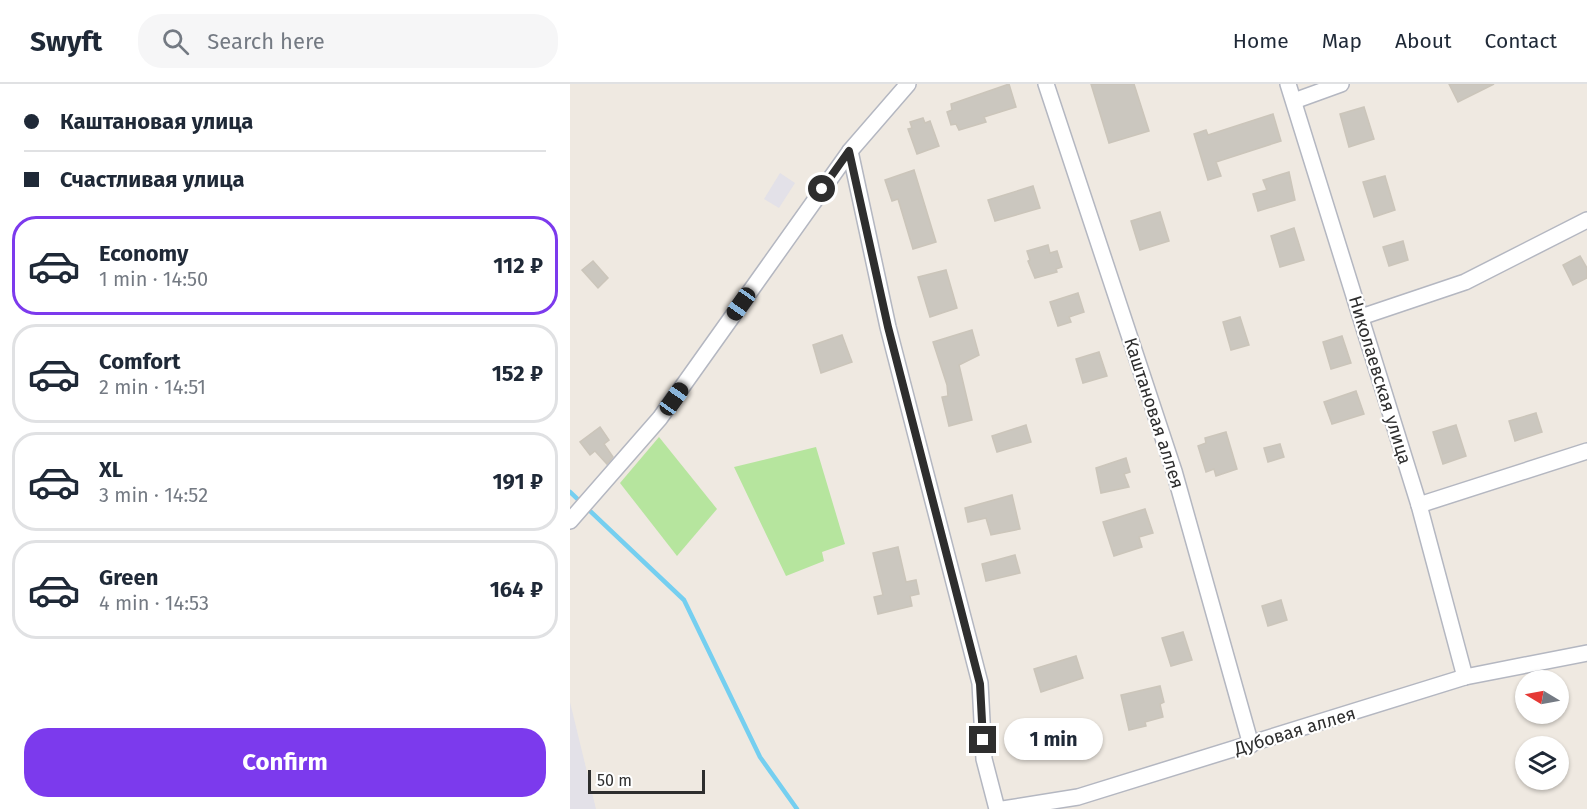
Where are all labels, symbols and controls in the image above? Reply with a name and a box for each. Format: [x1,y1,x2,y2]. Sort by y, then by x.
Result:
search box [138,14,558,68]
text: Swyft [30,25,102,58]
icon: search [159,25,192,58]
text: Search here [207,28,325,55]
text: Home [1233,28,1289,54]
text: Map [1322,28,1362,54]
text: About [1395,28,1452,54]
text: Contact [1485,28,1557,54]
text: Каштановая улица [60,108,253,135]
text: Счастливая улица [60,166,244,193]
route start [808,175,835,202]
icon: car [27,239,81,293]
text: Economy [99,240,188,267]
text: 112 ₽ [493,252,543,279]
text: 1 min · 14:50 [99,267,208,291]
car [723,284,759,324]
street label: Николаевская улица [1344,293,1416,467]
street label: Каштановая аллея [1119,335,1189,491]
icon: car [27,347,81,401]
text: Comfort [99,348,180,375]
text: 152 ₽ [492,360,543,387]
text: 2 min · 14:51 [99,375,206,399]
car [656,379,692,419]
icon: car [27,455,81,509]
text: XL [99,456,123,483]
text: 191 ₽ [492,468,543,495]
text: 3 min · 14:52 [99,483,208,507]
icon: car [27,563,81,617]
text: Green [99,564,158,591]
text: 164 ₽ [490,576,543,603]
text: 4 min · 14:53 [99,591,209,615]
north arrow [1515,670,1569,724]
map controls [1515,670,1569,790]
street label: Дубовая аллея [1231,702,1358,760]
callout: 1 min [1004,719,1103,761]
route end [969,726,996,753]
text: 1 min [1029,727,1078,751]
button: Confirm [24,728,546,797]
button: layers [1515,736,1569,790]
scale bar [588,767,705,794]
text: 50 m [597,771,632,790]

